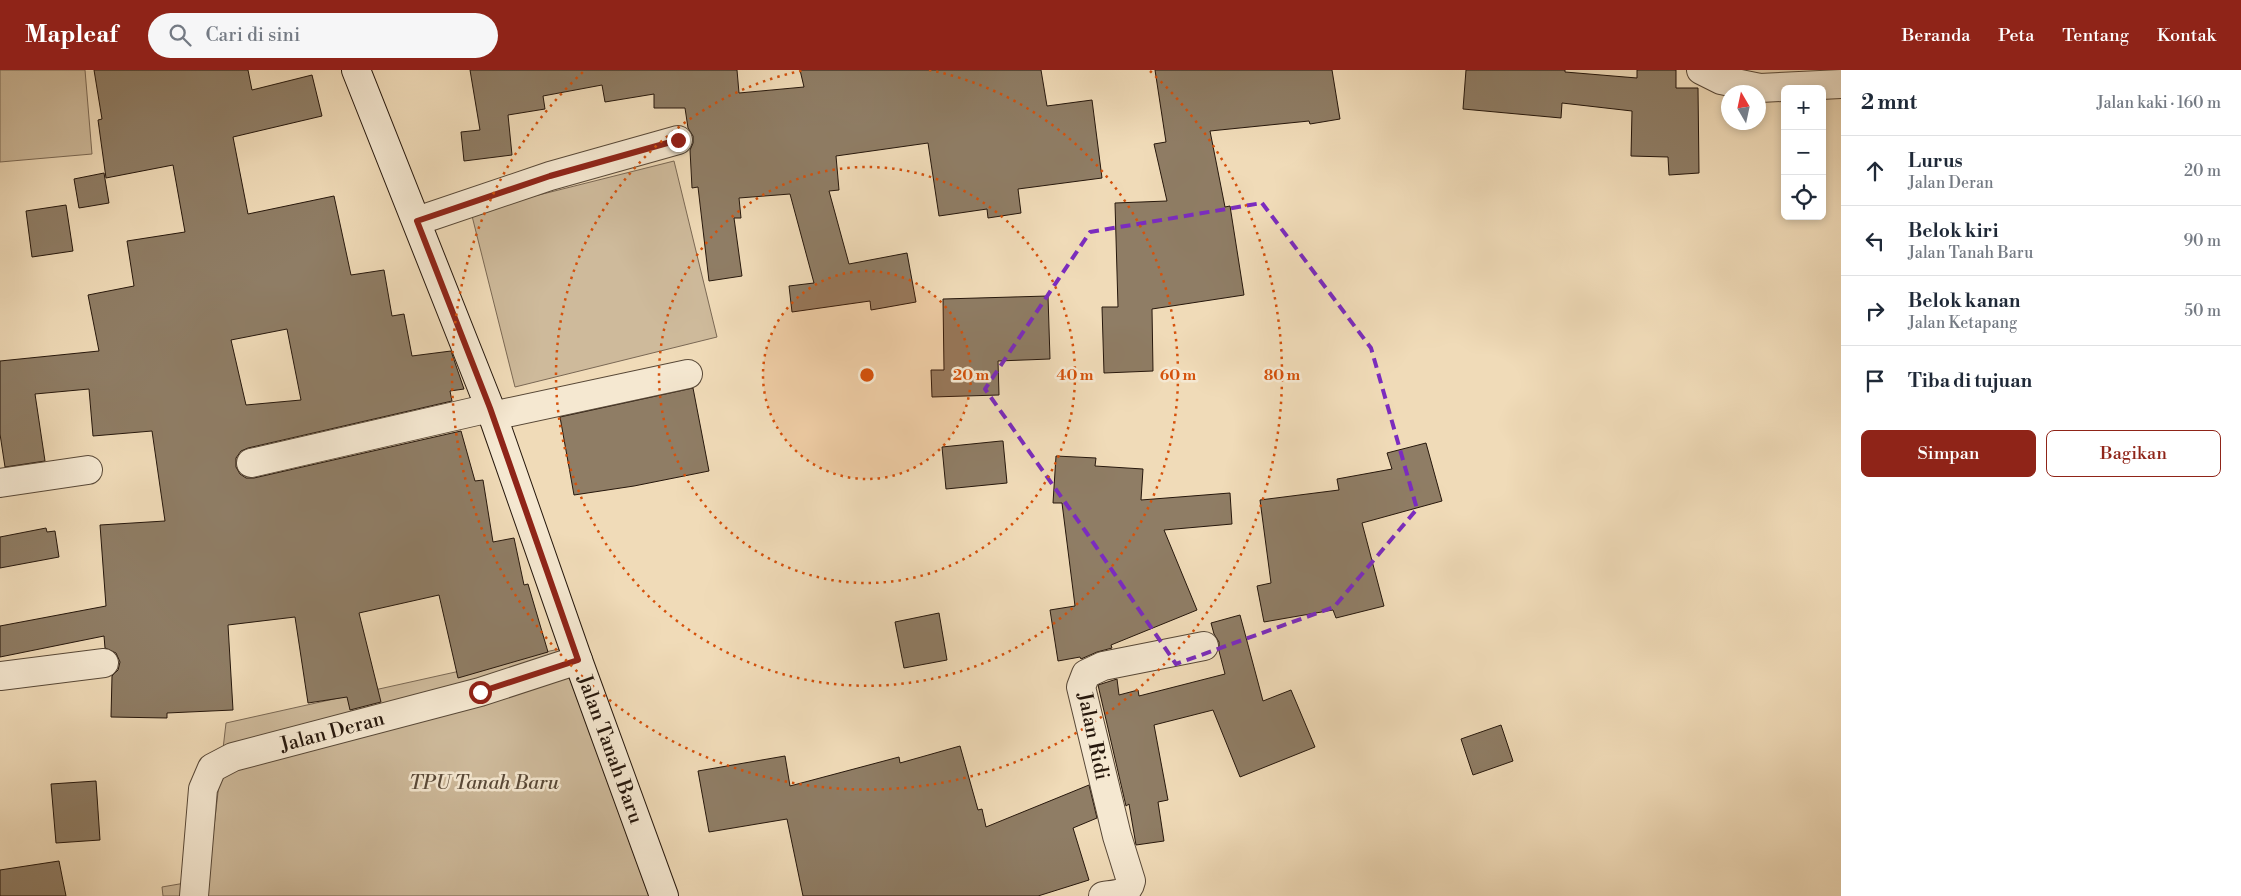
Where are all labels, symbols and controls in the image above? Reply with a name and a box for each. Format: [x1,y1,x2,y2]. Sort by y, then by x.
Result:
search box [148,13,498,58]
text: Mapleaf [25,20,118,50]
icon: search [166,21,194,49]
text: Cari di sini [206,23,300,47]
text: Beranda [1902,24,1970,47]
text: Peta [1998,24,2034,47]
text: Tentang [2062,24,2129,47]
text: Kontak [2157,24,2216,47]
north arrow [1721,85,1766,130]
map controls [1781,85,1826,220]
button: + [1781,85,1826,130]
text: 2 mnt [1861,90,1917,116]
text: Jalan kaki · 160 m [2097,93,2221,113]
route end [667,129,690,152]
button: − [1781,130,1826,175]
text: Lurus [1908,149,1963,173]
icon: ahead [1861,157,1889,185]
text: 20 m [2184,161,2221,181]
text: Jalan Deran [1908,173,1994,193]
button: locate [1781,175,1826,220]
text: Belok kiri [1908,219,1998,243]
icon: left [1861,227,1889,255]
text: 90 m [2183,231,2221,251]
text: Jalan Tanah Baru [1908,243,2033,263]
text: Belok kanan [1908,289,2021,313]
icon: right [1861,297,1889,325]
text: 50 m [2184,301,2221,321]
text: Jalan Ketapang [1908,313,2017,333]
centre of rings [858,366,876,384]
text: 20 m [953,366,990,385]
text: 40 m [1056,366,1094,385]
text: 60 m [1160,366,1197,385]
text: 80 m [1264,366,1301,385]
icon: arrive [1861,367,1889,395]
text: Tiba di tujuan [1908,369,2032,393]
button: Simpan [1861,430,2036,477]
button: Bagikan [2046,430,2221,477]
street label: Jalan Tanah Baru [571,671,648,828]
route start [469,681,492,704]
street label: Jalan Ridi [1071,689,1114,783]
street label: Jalan Deran [277,707,387,759]
park label: TPU Tanah Baru [409,771,560,796]

